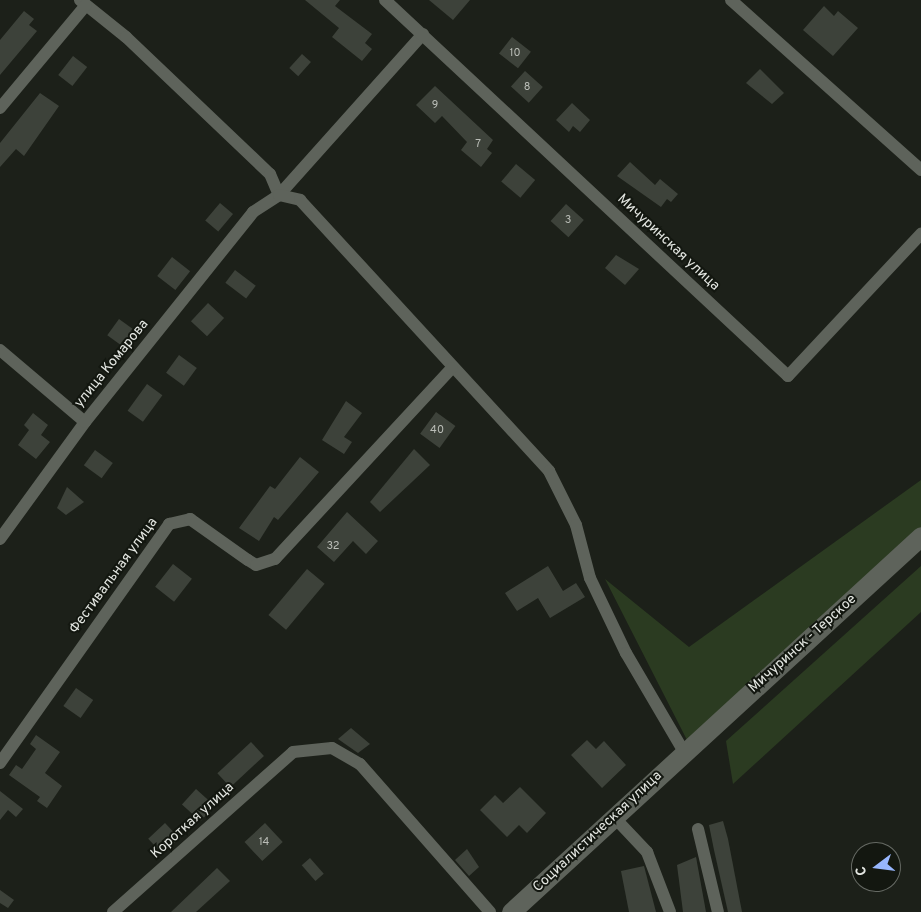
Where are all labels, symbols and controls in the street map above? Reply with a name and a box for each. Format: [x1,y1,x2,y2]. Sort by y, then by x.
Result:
house number: 10 [509,46,521,60]
house number: 8 [524,80,530,94]
house number: 9 [432,98,438,112]
house number: 7 [475,137,481,151]
street label: Мичуринская улица [613,191,723,295]
house number: 3 [565,213,571,227]
street label: улица Комарова [71,317,153,411]
house number: 40 [430,423,444,437]
street label: Фестивальная улица [66,515,162,637]
house number: 32 [326,539,340,553]
street label: Мичуринск - Терское [745,591,861,697]
street label: Социалистическая улица [530,768,666,896]
street label: Короткая улица [148,779,238,863]
house number: 14 [259,835,269,849]
north arrow [851,842,901,892]
text: С [853,864,871,877]

